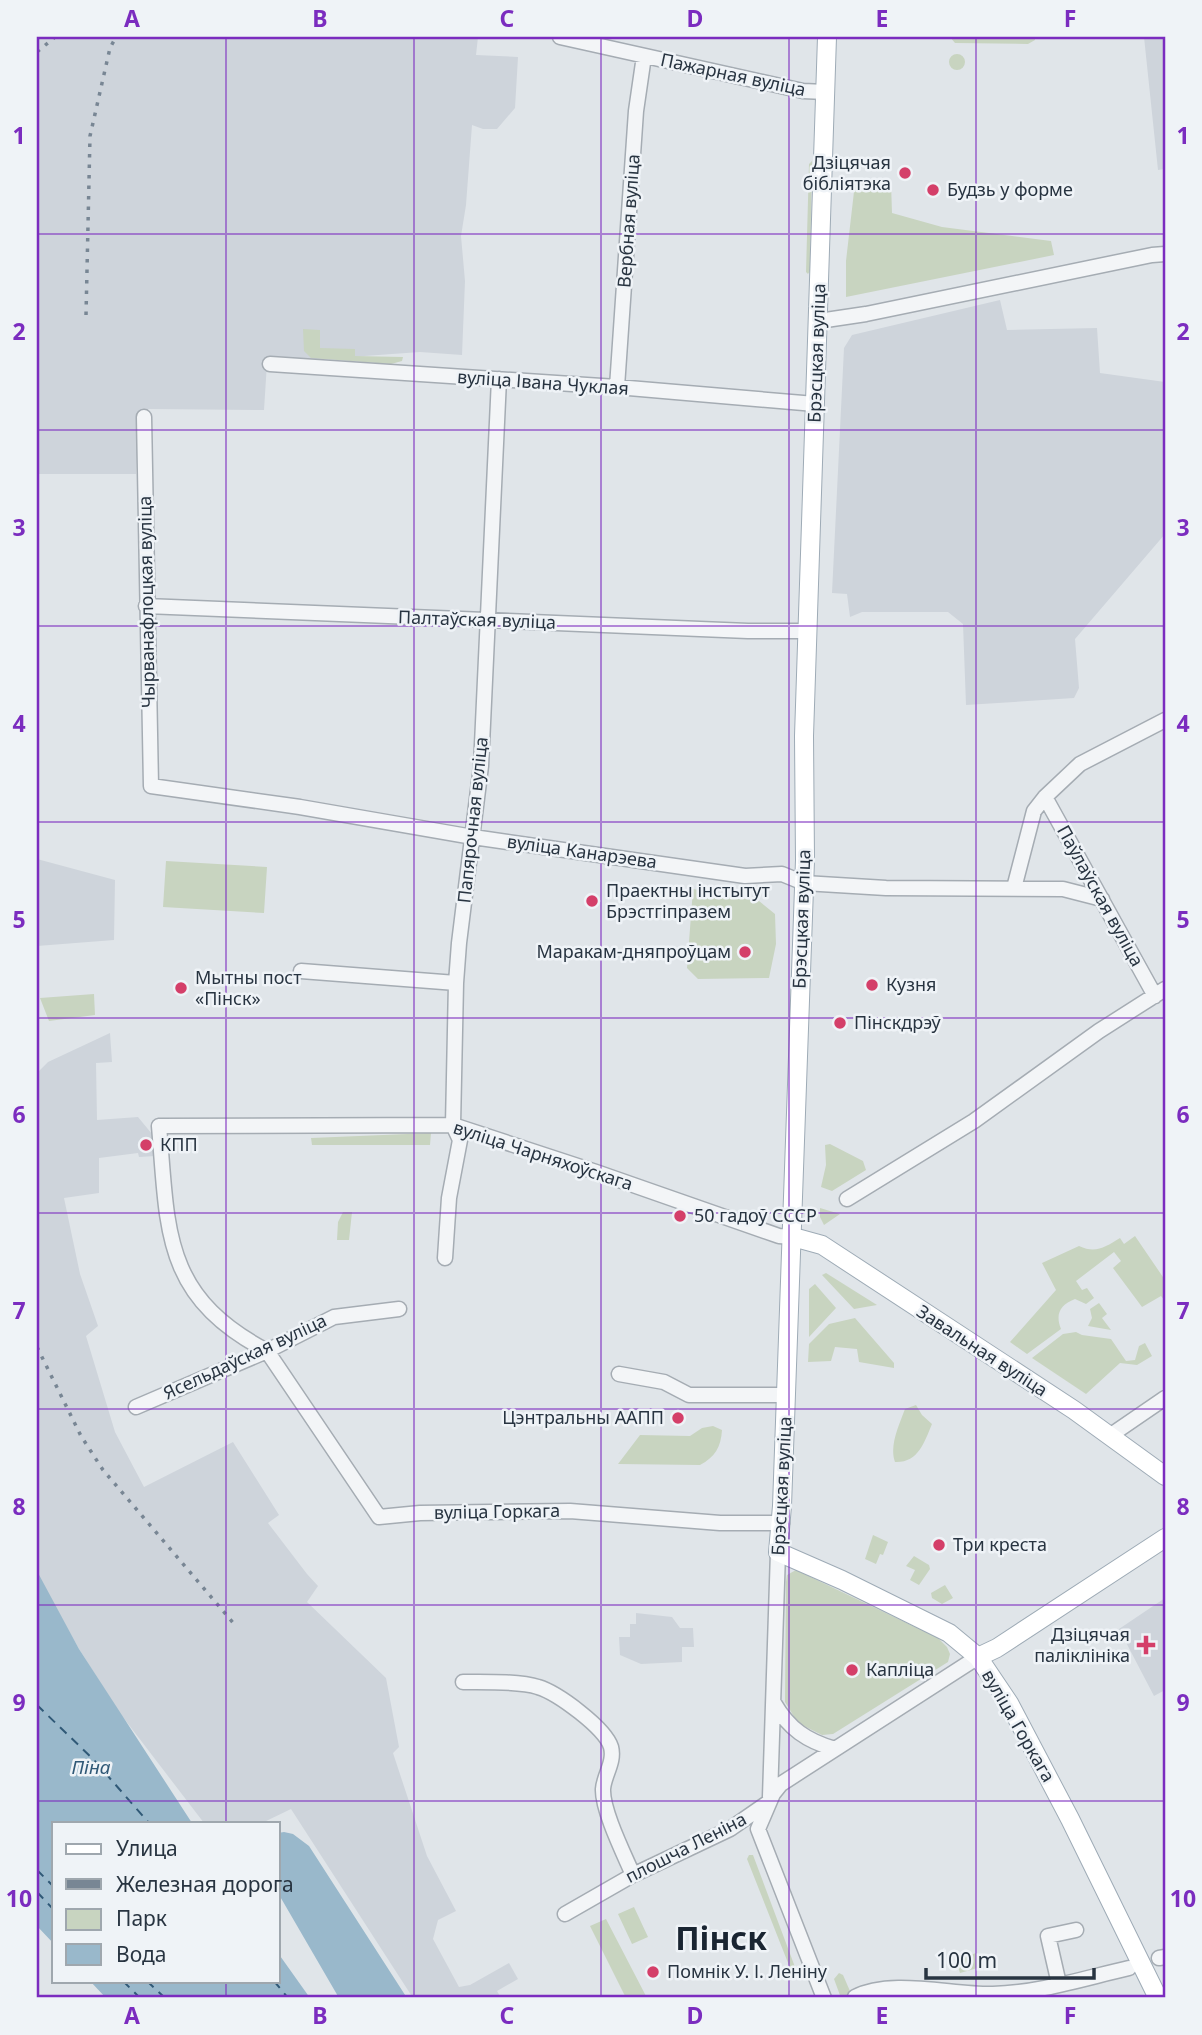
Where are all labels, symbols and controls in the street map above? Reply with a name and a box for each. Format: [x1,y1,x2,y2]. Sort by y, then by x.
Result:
text: A [124,2,140,34]
text: B [312,2,328,34]
text: C [500,2,515,34]
text: D [687,2,703,34]
text: E [876,2,888,34]
text: F [1064,2,1076,34]
street label: Пажарная вуліца [658,47,808,101]
text: 1 [12,119,26,151]
text: 1 [1176,119,1190,151]
place label: Дзіцячая бібліятэка [803,150,891,195]
street label: Вербная вуліца [611,153,645,289]
marker: Дзіцячая бібліятэка [897,165,913,181]
place label: Будзь у форме [947,177,1073,201]
marker: Будзь у форме [925,182,941,198]
street label: Брэсцкая вуліца [802,283,830,423]
text: 2 [12,315,26,347]
text: 2 [1176,315,1190,347]
street label: вуліца Івана Чуклая [456,364,630,400]
street label: Чырванафлоцкая вуліца [132,496,160,708]
text: 3 [12,511,26,543]
text: 3 [1176,511,1190,543]
street label: Палтаўская вуліца [398,604,557,634]
text: 4 [12,707,26,739]
text: 4 [1176,707,1190,739]
street label: Папярочная вуліца [451,736,493,904]
street label: Паўлаўская вуліца [1052,821,1150,970]
street label: вуліца Канарэева [506,829,659,873]
street label: Брэсцкая вуліца [787,849,815,989]
place label: Праектны інстытут Брэстгіпразем [606,878,771,923]
marker: Праектны інстытут Брэстгіпразем [584,893,600,909]
text: 5 [12,903,26,935]
text: 5 [1176,903,1190,935]
place label: Маракам-дняпроўцам [537,939,731,963]
marker: Маракам-дняпроўцам [737,944,753,960]
place label: Мытны пост «Пінск» [195,965,302,1010]
place label: Кузня [886,972,936,996]
marker: Кузня [864,977,880,993]
marker: Мытны пост «Пінск» [173,980,189,996]
place label: Пінскдрэў [854,1010,942,1034]
marker: Пінскдрэў [832,1015,848,1031]
text: 6 [12,1098,26,1130]
text: 6 [1176,1098,1190,1130]
street label: вуліца Чарняхоўскага [451,1115,636,1195]
place label: КПП [160,1132,198,1156]
marker: КПП [138,1137,154,1153]
place label: 50 гадоў СССР [694,1203,817,1227]
marker: 50 гадоў СССР [672,1208,688,1224]
text: 7 [12,1294,26,1326]
text: 7 [1176,1294,1190,1326]
street label: Завальная вуліца [912,1299,1053,1401]
street label: Ясельдаўская вуліца [159,1308,330,1404]
place label: Цэнтральны ААПП [502,1405,664,1429]
marker: Цэнтральны ААПП [670,1410,686,1426]
street label: Брэсцкая вуліца [765,1416,797,1556]
text: 8 [12,1490,26,1522]
text: 8 [1176,1490,1190,1522]
street label: вуліца Горкага [434,1498,560,1524]
place label: Три креста [953,1532,1047,1556]
marker: Три креста [931,1537,947,1553]
place label: Дзіцячая паліклініка [1034,1622,1130,1667]
marker: Дзіцячая паліклініка [1136,1635,1156,1655]
place label: Капліца [866,1657,934,1681]
marker: Капліца [844,1662,860,1678]
street label: вуліца Горкага [977,1665,1061,1786]
text: 9 [12,1686,26,1718]
text: 9 [1176,1686,1190,1718]
water label: Піна [71,1754,111,1780]
street label: плошча Леніна [621,1806,750,1888]
legend [52,1822,280,1982]
text: Улица [116,1834,178,1862]
text: Железная дорога [116,1870,294,1898]
text: 10 [6,1882,32,1914]
text: 10 [1170,1882,1196,1914]
text: Парк [116,1904,167,1932]
district label: Пінск [675,1916,767,1959]
scale bar [926,1937,1094,1981]
text: Вода [116,1940,166,1968]
text: 100 m [936,1946,997,1974]
place label: Помнік У. І. Леніну [667,1959,828,1983]
marker: Помнік У. І. Леніну [645,1964,661,1980]
text: A [124,1999,140,2031]
text: B [312,1999,328,2031]
text: C [500,1999,515,2031]
text: D [687,1999,703,2031]
text: E [876,1999,888,2031]
text: F [1064,1999,1076,2031]

